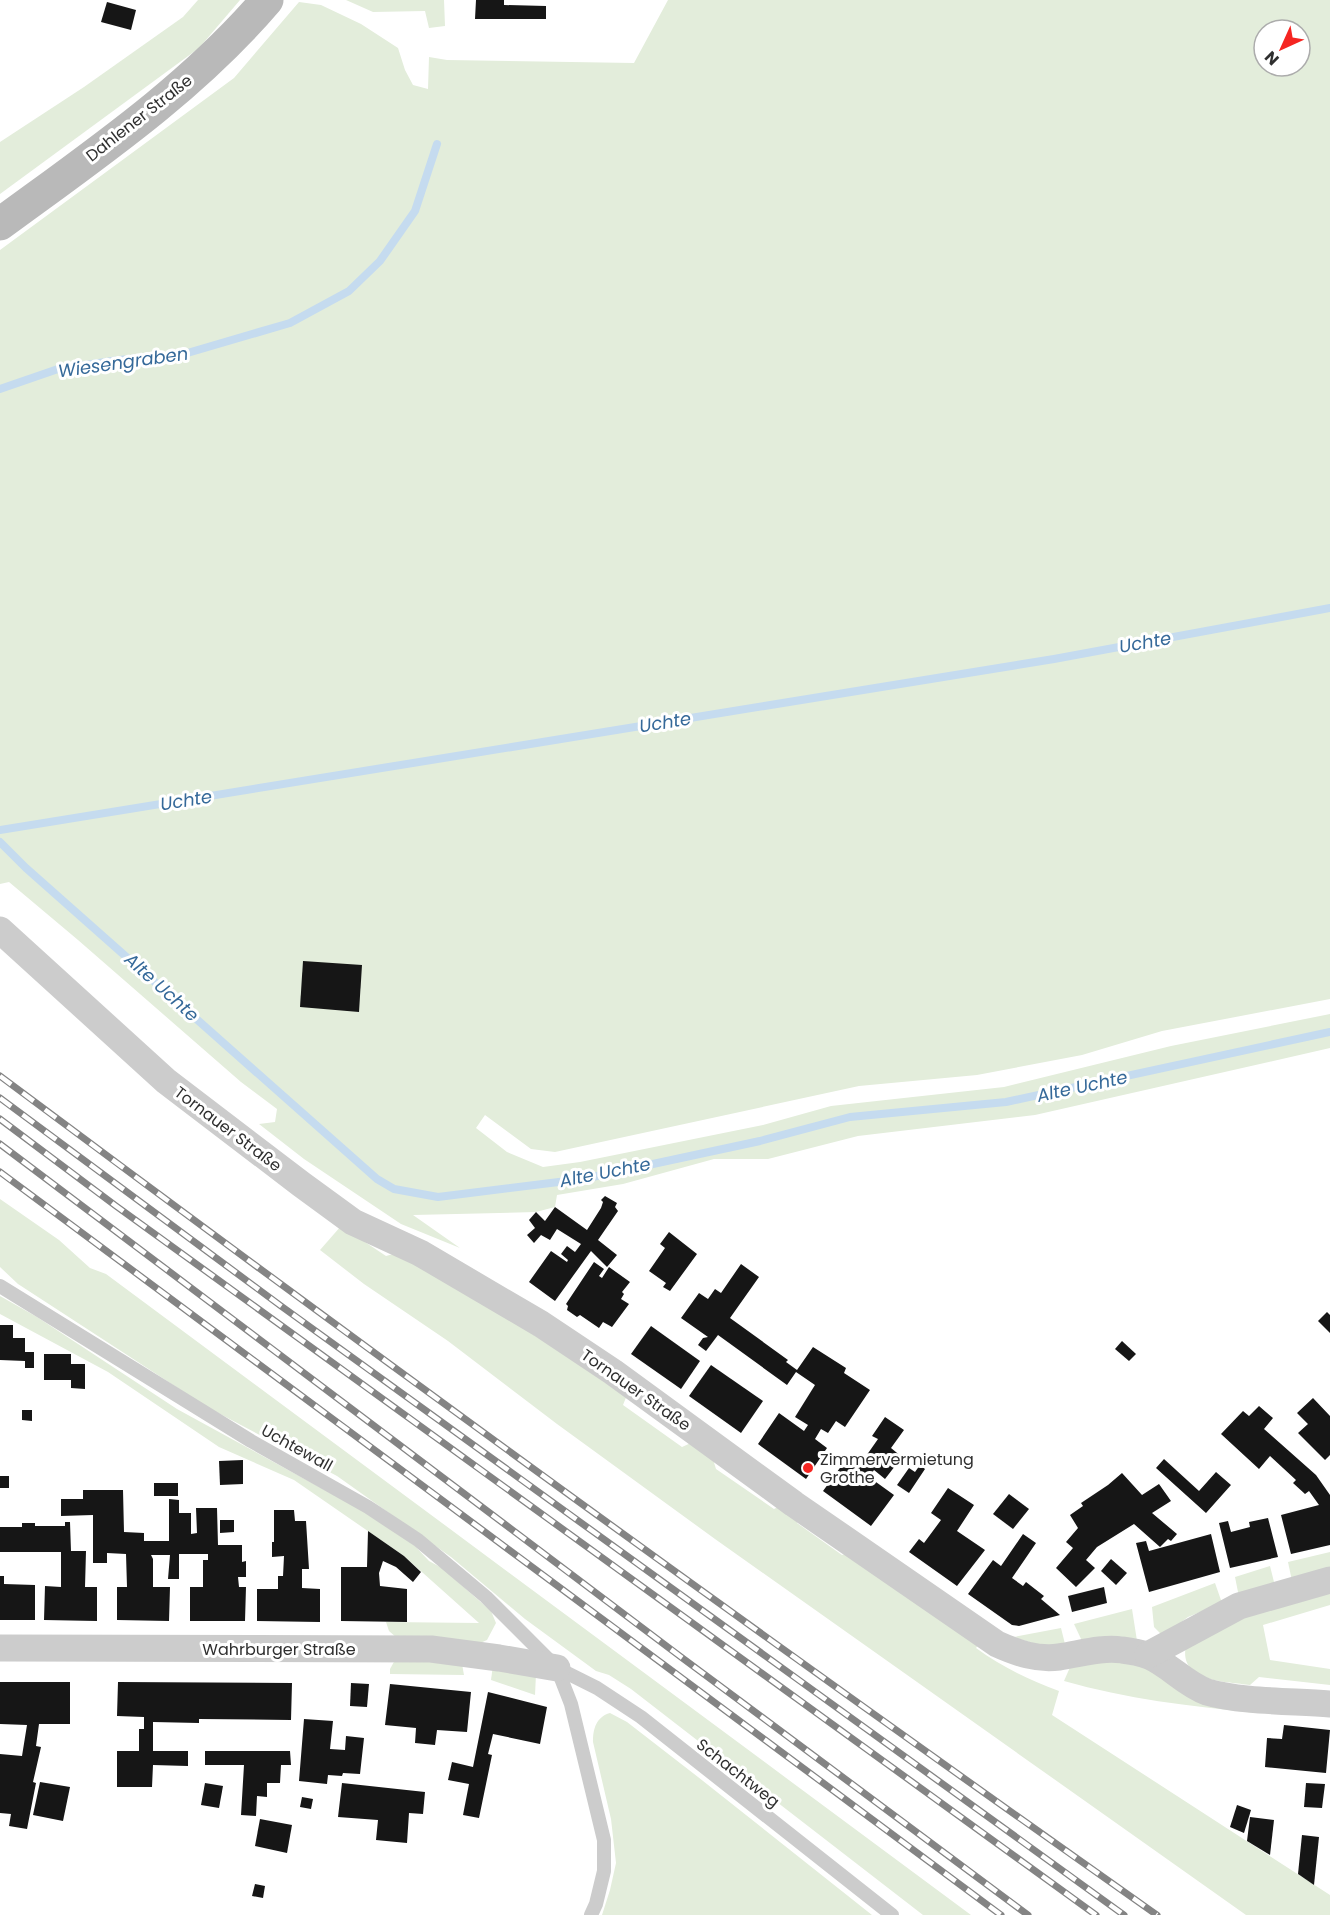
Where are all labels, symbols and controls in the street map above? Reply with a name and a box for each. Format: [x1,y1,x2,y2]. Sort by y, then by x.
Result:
north arrow [1252,18,1312,78]
text: N [1259,46,1284,71]
street label: Dahlener Straße [81,69,197,167]
water label: Wiesengraben [56,340,190,384]
water label: Uchte [1117,625,1173,659]
water label: Uchte [637,706,693,738]
water label: Uchte [158,784,214,816]
water label: Alte Uchte [119,946,205,1027]
water label: Alte Uchte [1033,1064,1130,1108]
street label: Tornauer Straße [170,1081,287,1177]
water label: Alte Uchte [557,1151,653,1193]
street label: Tornauer Straße [577,1344,696,1436]
street label: Uchtewall [257,1419,337,1477]
place label: Zimmervermietung Grothe [820,1448,974,1489]
marker: Zimmervermietung Grothe [801,1461,815,1475]
street label: Wahrburger Straße [202,1638,356,1661]
street label: Schachtweg [692,1733,784,1813]

